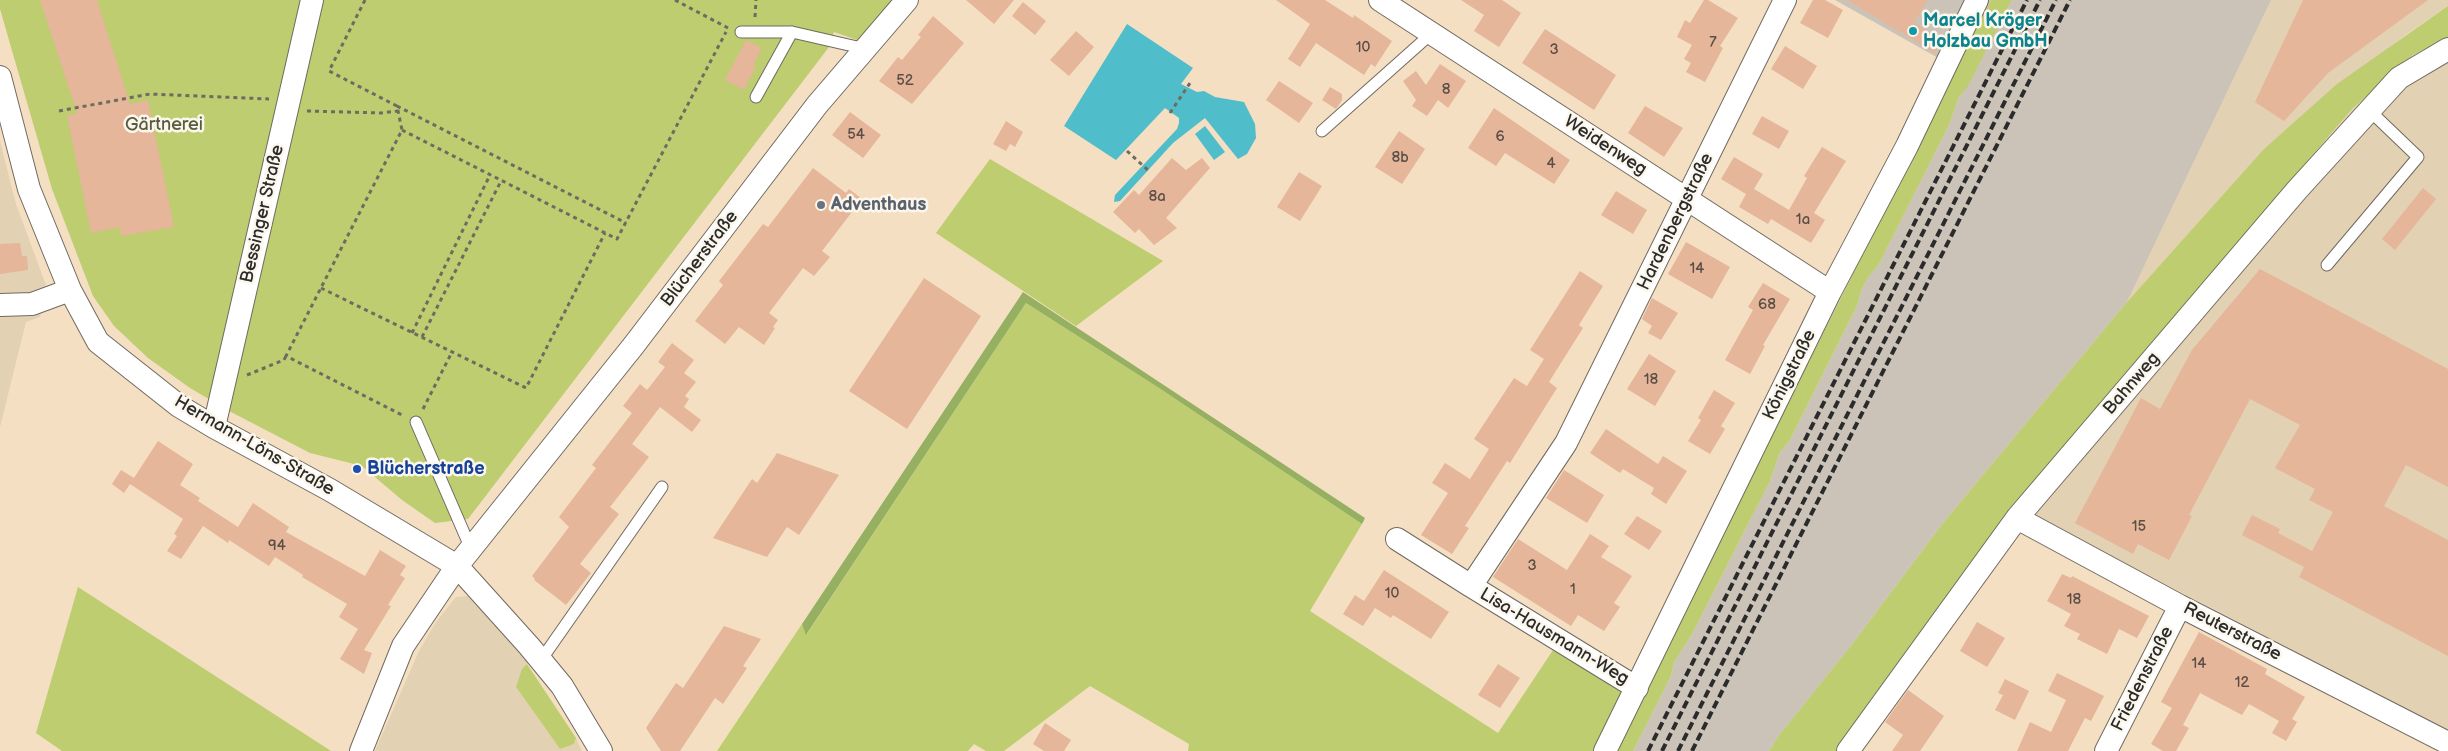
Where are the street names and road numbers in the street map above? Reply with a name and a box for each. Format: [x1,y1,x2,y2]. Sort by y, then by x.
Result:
street label: Weidenweg [1560,111,1650,181]
street label: Bessinger Straße [237,143,289,285]
street label: Hardenbergstraße [1634,150,1718,294]
street label: Blücherstraße [657,207,743,311]
street label: Königstraße [1759,326,1821,424]
street label: Bahnweg [2099,348,2165,420]
street label: Hermann-Löns-Straße [170,391,338,501]
street label: Lisa-Hausmann-Weg [1475,584,1633,690]
street label: Reuterstraße [2179,598,2285,666]
street label: Friedenstraße [2107,623,2179,735]

